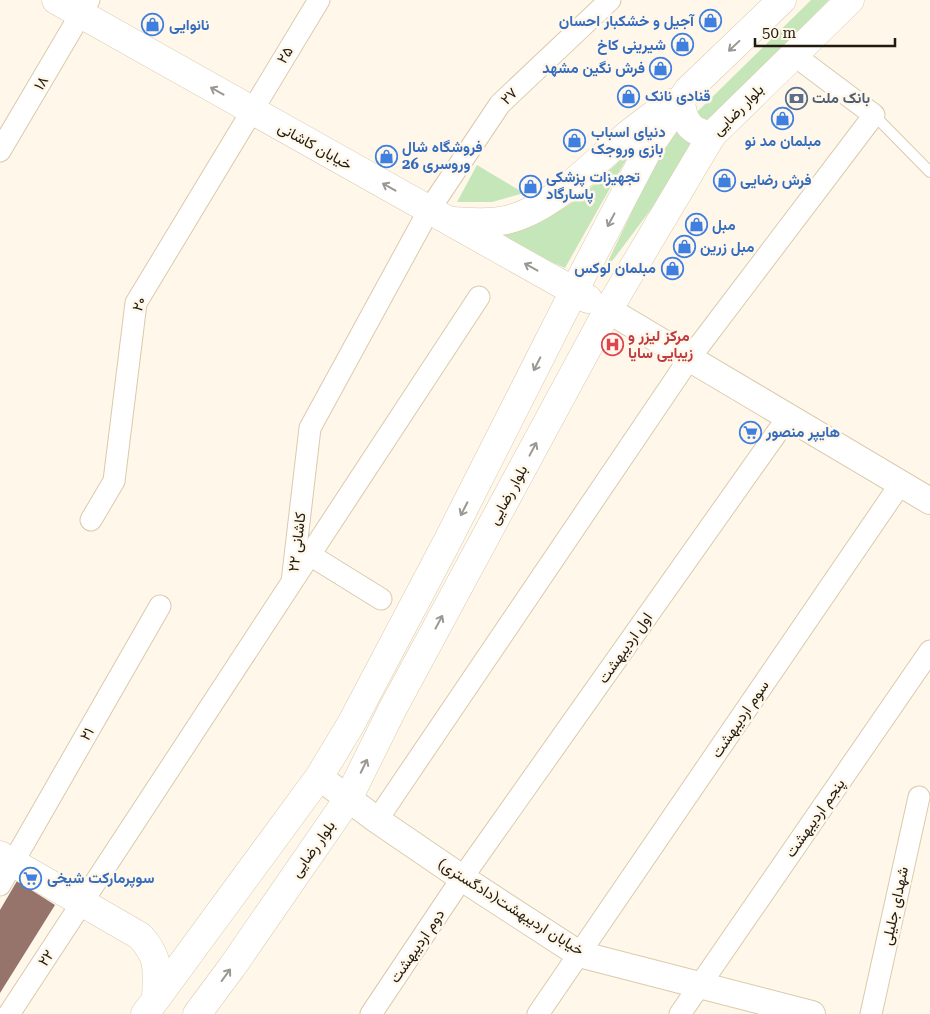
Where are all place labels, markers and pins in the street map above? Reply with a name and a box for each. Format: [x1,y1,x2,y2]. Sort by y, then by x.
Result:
shop icon: آجیل و خشکبار احسان [698,9,722,33]
place label: آجیل و خشکبار احسان [559,12,695,30]
shop icon: نانوایی [141,13,165,37]
place label: نانوایی [169,16,209,34]
shop icon: شیرینی کاخ [670,33,694,57]
place label: شیرینی کاخ [597,36,666,55]
shop icon: فرش نگین مشهد [649,56,673,80]
place label: فرش نگین مشهد [542,59,645,77]
shop icon: قنادی نانک [617,84,641,108]
bank icon: بانک ملت [784,86,808,110]
place label: قنادی نانک [645,87,711,105]
place label: بانک ملت [812,89,870,107]
shop icon: مبلمان مد نو [771,106,795,130]
place label: دنیای اسباب بازی وروجک [591,123,666,158]
shop icon: دنیای اسباب بازی وروجک [563,129,587,153]
place label: مبلمان مد نو [745,132,821,150]
place label: فروشگاه شال وروسری 26 [402,138,483,173]
shop icon: فروشگاه شال وروسری 26 [374,144,398,168]
place label: تجهیزات پزشکی پاسارگاد [546,168,640,204]
shop icon: فرش رضایی [712,168,736,192]
place label: فرش رضایی [740,171,811,189]
shop icon: تجهیزات پزشکی پاسارگاد [518,174,542,198]
shop icon: مبل [684,213,708,237]
place label: مبل [712,216,736,234]
shop icon: مبل زرین [672,235,696,259]
place label: مبل زرین [700,238,754,256]
shop icon: مبلمان لوکس [660,256,684,280]
place label: مبلمان لوکس [574,259,656,277]
place label: مرکز لیزر و زیبایی سایا [628,327,693,362]
hospital icon: مرکز لیزر و زیبایی سایا [600,333,624,357]
supermarket icon: هایپر منصور [738,420,762,444]
place label: هایپر منصور [765,423,840,442]
supermarket icon: سوپرمارکت شیخی [19,866,43,890]
place label: سوپرمارکت شیخی [47,869,154,888]

